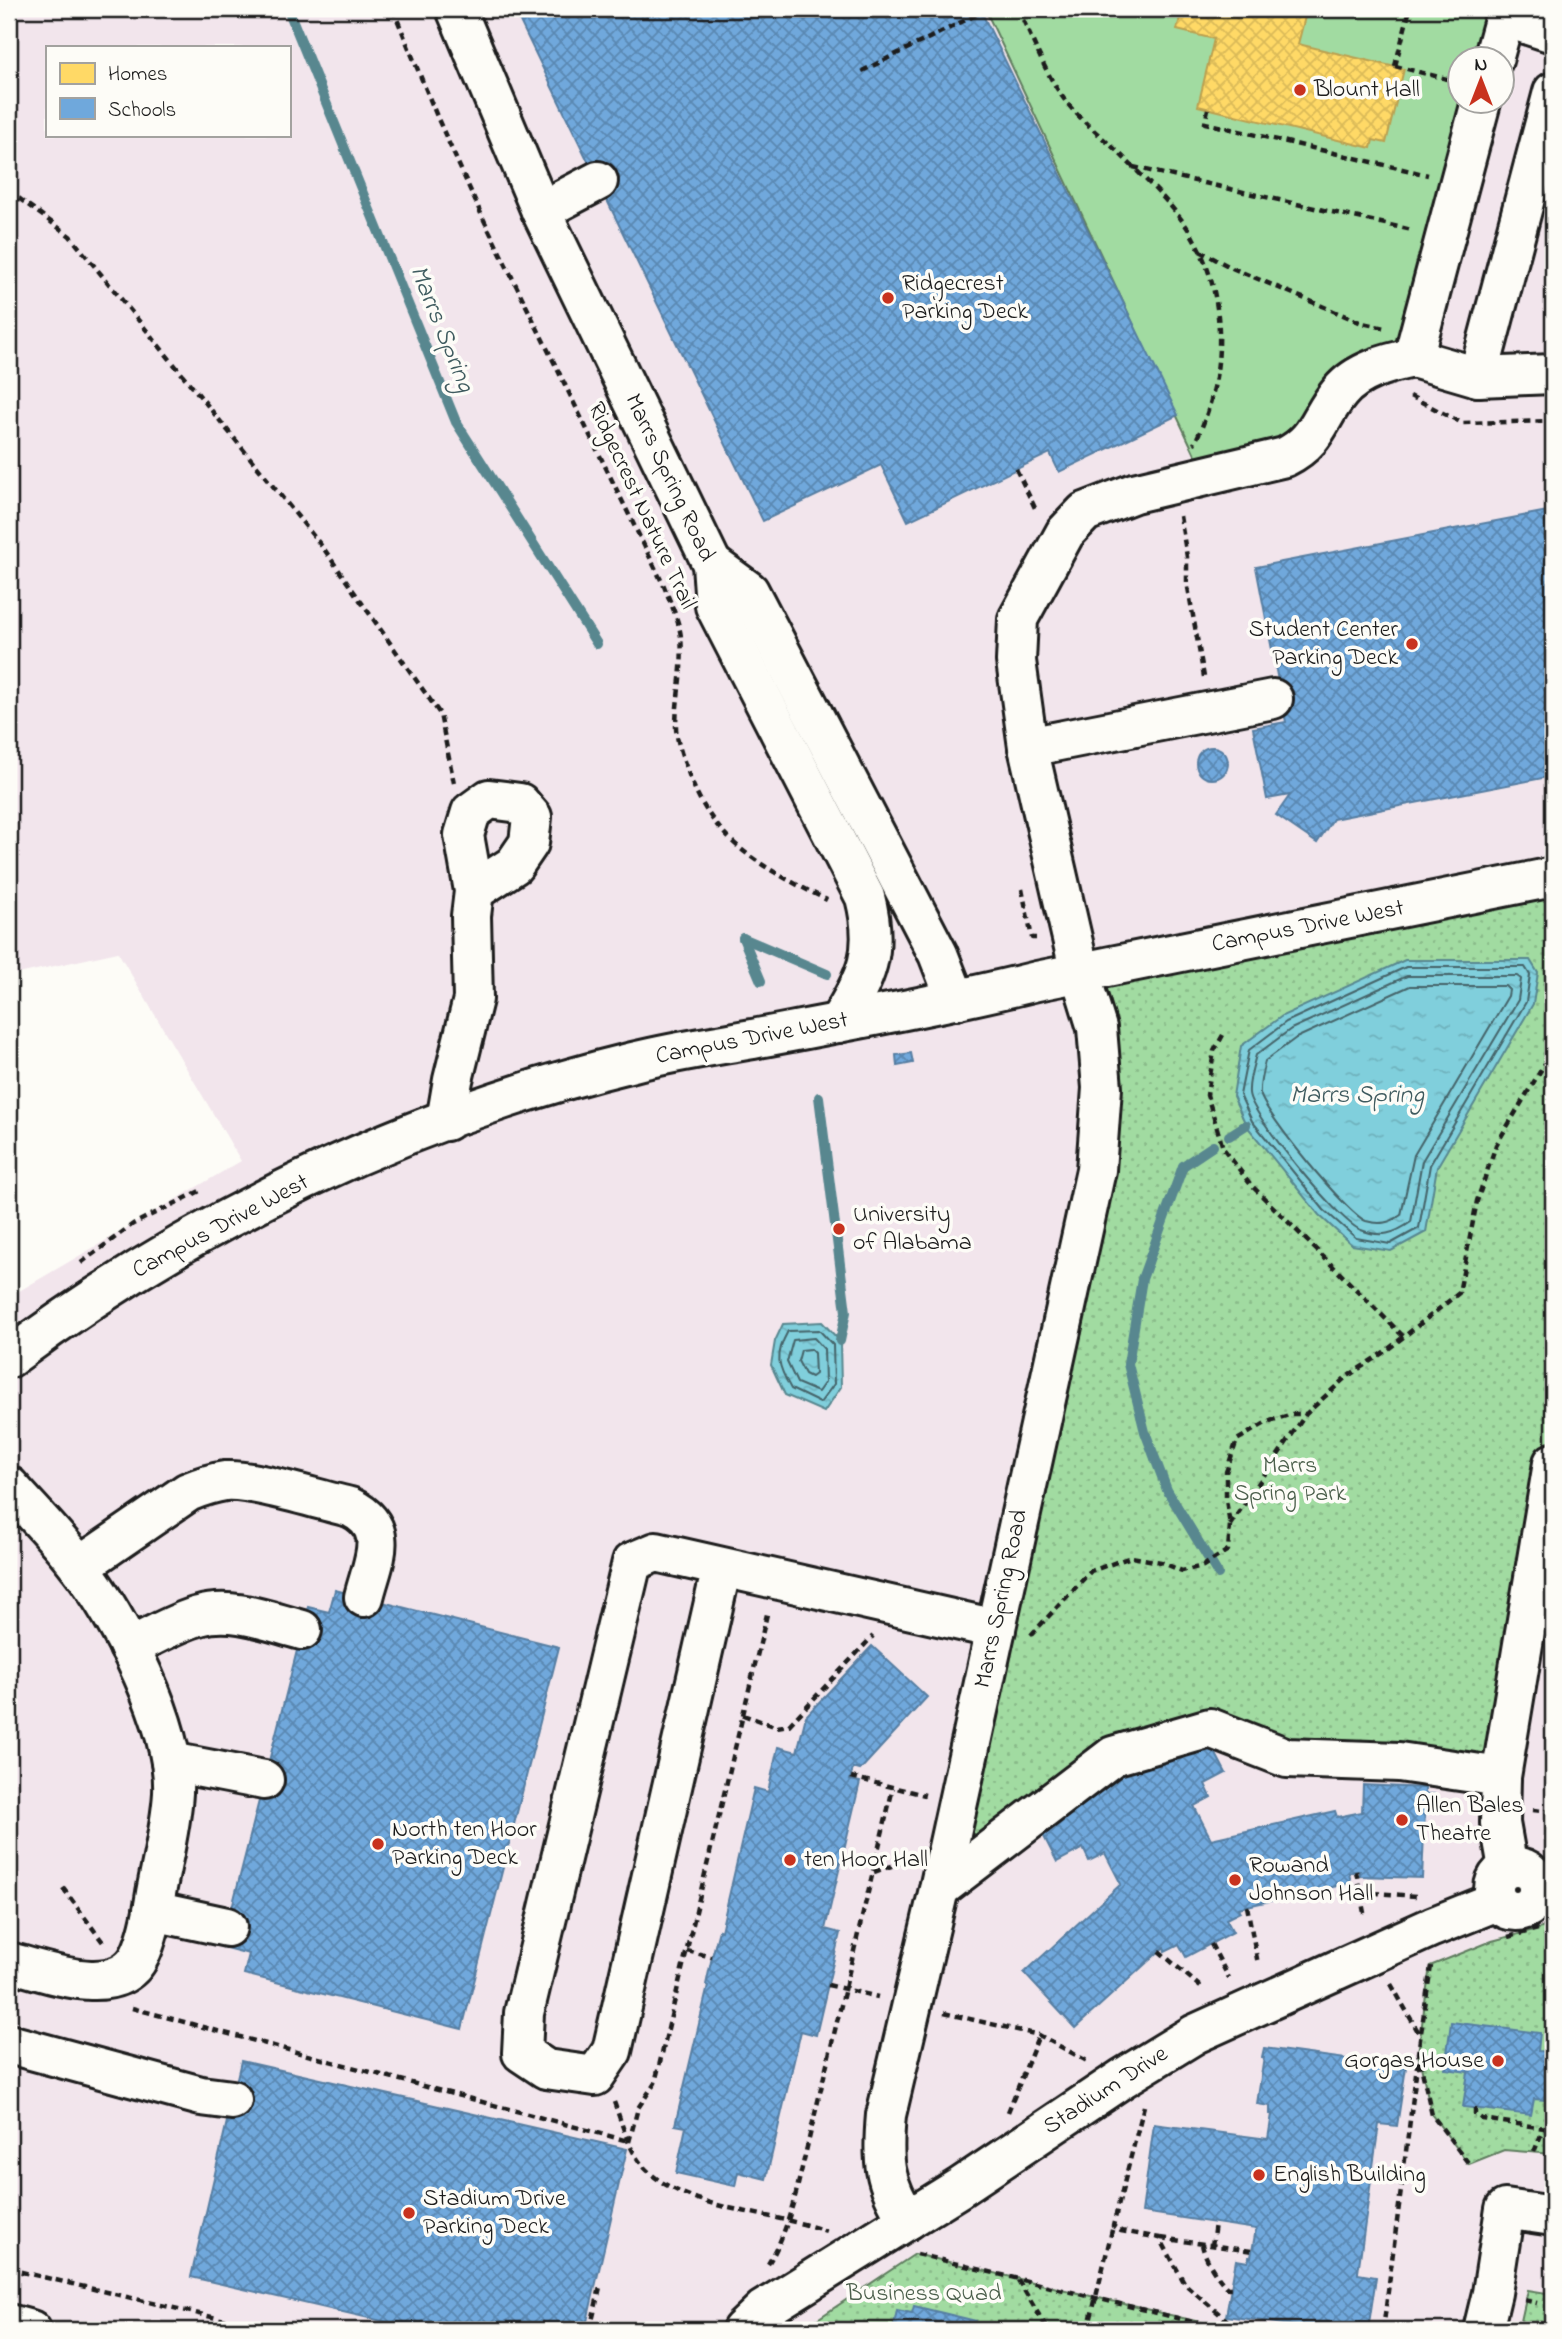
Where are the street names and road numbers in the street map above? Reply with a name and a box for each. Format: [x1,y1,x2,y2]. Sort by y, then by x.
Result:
street label: Marrs Spring Road [615,388,723,568]
street label: Ridgecrest Nature Trail [578,396,704,616]
street label: Campus Drive West [1209,891,1407,963]
street label: Campus Drive West [653,1003,851,1075]
street label: Campus Drive West [127,1166,315,1288]
street label: Marrs Spring Road [966,1506,1038,1691]
street label: Stadium Drive [1037,2037,1176,2145]

